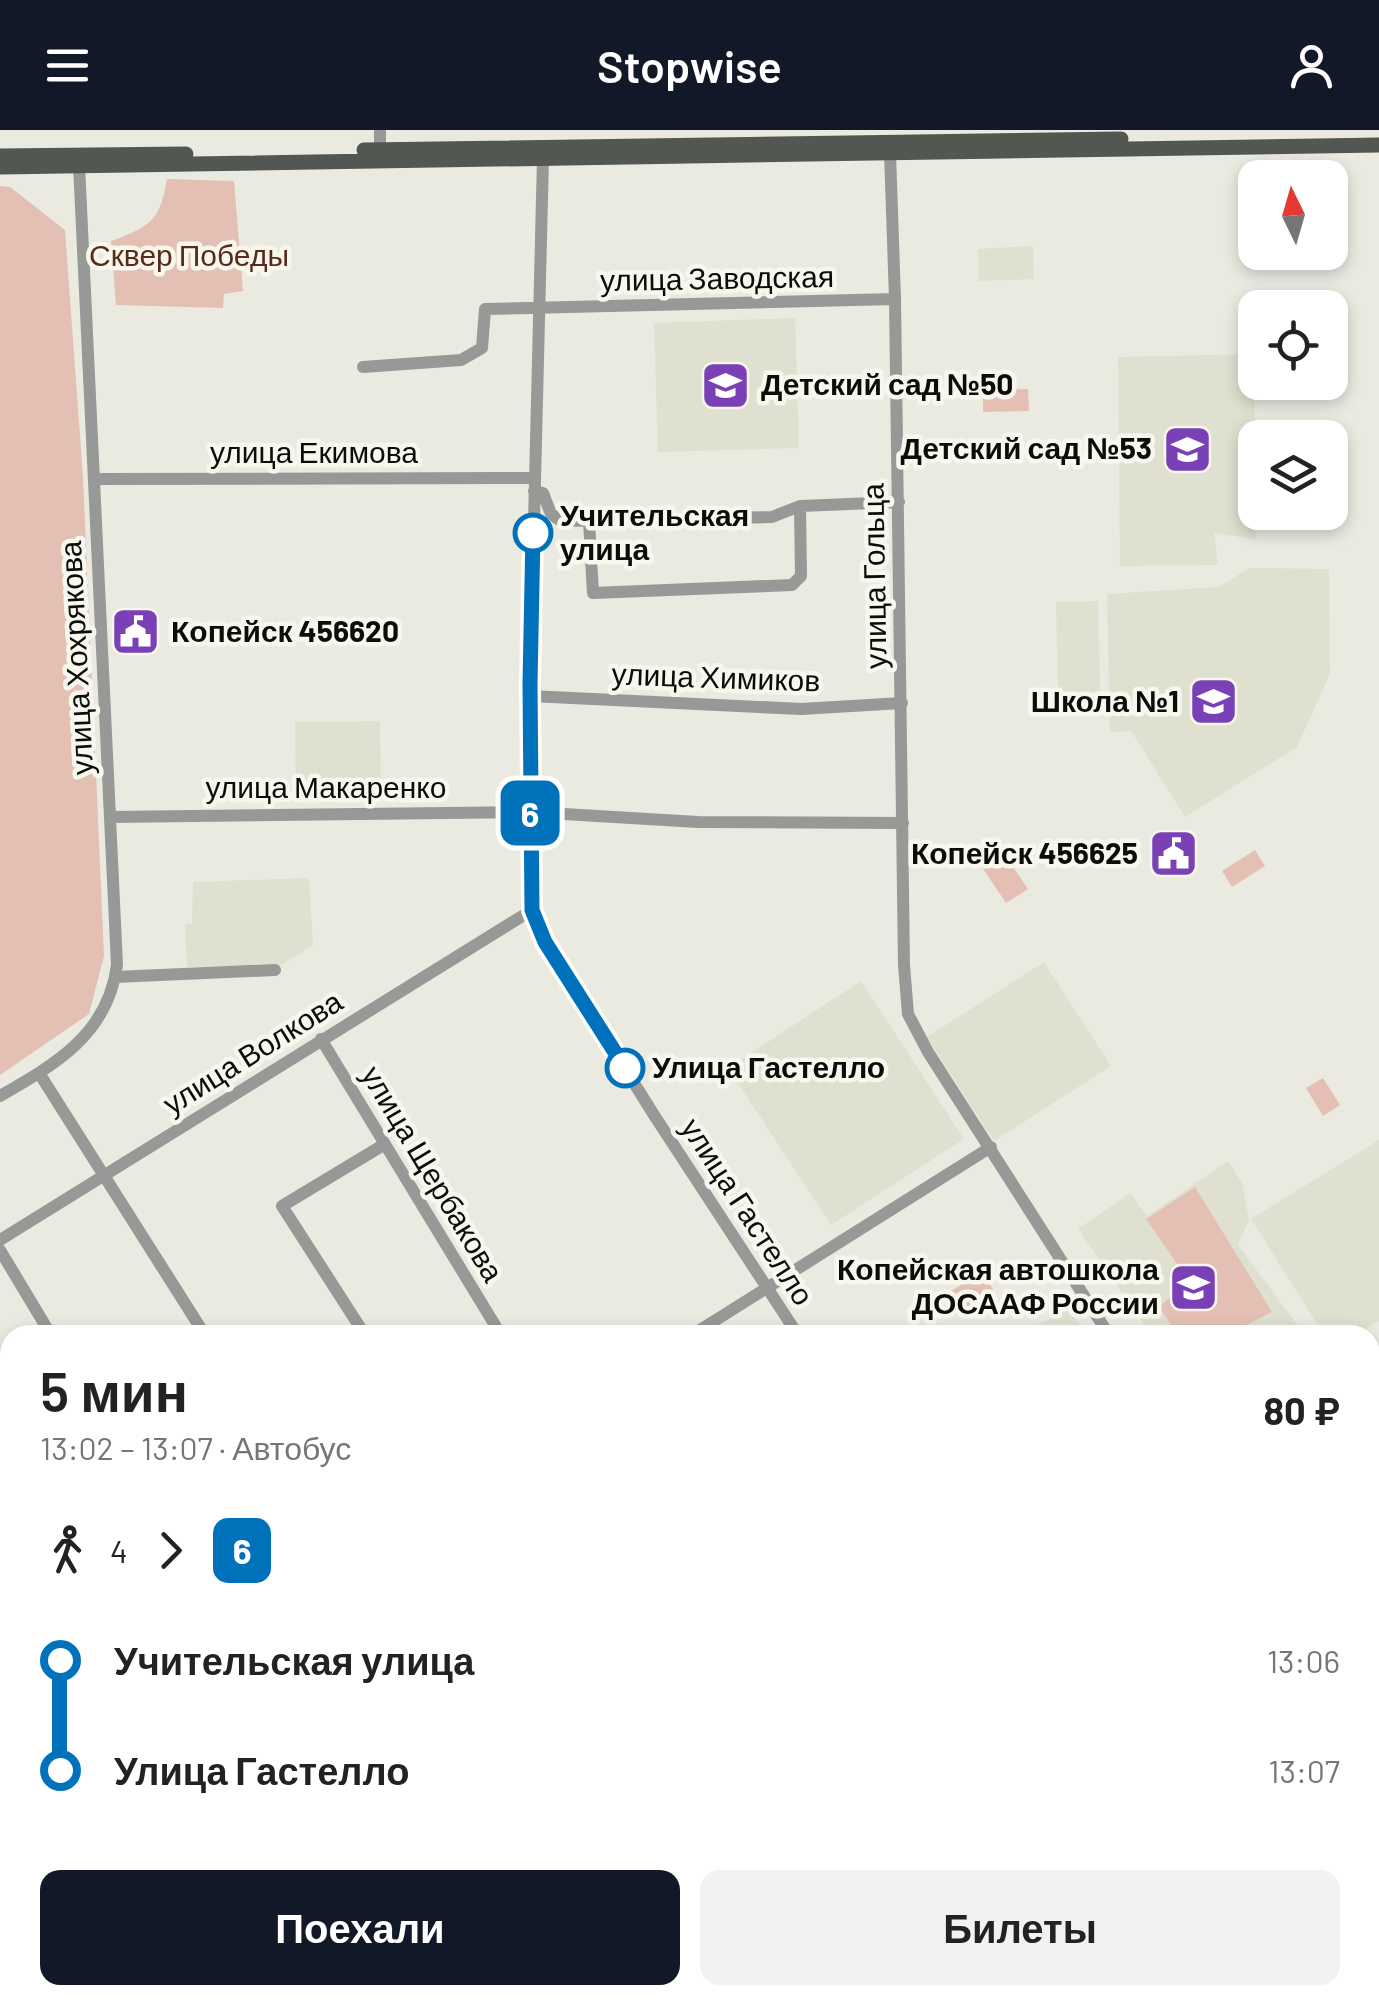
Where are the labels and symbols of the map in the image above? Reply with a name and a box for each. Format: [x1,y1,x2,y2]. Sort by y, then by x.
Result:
north arrow [1238,160,1348,270]
park label: Сквер Победы [89,236,289,272]
street label: улица Заводская [600,257,834,297]
school or university icon: Детский сад №50 [700,359,752,411]
place label: Детский сад №50 [761,365,1013,401]
school or university icon: Детский сад №53 [1161,423,1213,475]
place label: Детский сад №53 [901,429,1152,465]
street label: улица Екимова [210,433,418,469]
street label: улица Гольца [853,483,893,669]
place label: Учительская улица [560,496,749,566]
marker: Учительская улица [514,514,552,552]
street label: улица Хохрякова [51,540,99,776]
public building icon: Копейск 456620 [110,606,162,658]
place label: Копейск 456620 [171,612,399,648]
street label: улица Химиков [611,654,821,698]
school or university icon: Школа №1 [1188,676,1240,728]
place label: Школа №1 [1031,682,1179,718]
street label: улица Макаренко [205,768,447,804]
line badge: 6 [498,780,562,846]
public building icon: Копейск 456625 [1147,828,1199,880]
place label: Копейск 456625 [911,834,1138,870]
street label: улица Волкова [156,982,348,1121]
place label: Улица Гастелло [652,1048,885,1084]
marker: Улица Гастелло [606,1049,644,1087]
street label: улица Щербакова [355,1058,513,1288]
street label: улица Гастелло [675,1111,823,1311]
place label: Копейская автошкола ДОСААФ России [837,1250,1159,1320]
school or university icon: Копейская автошкола ДОСААФ России [1168,1261,1220,1313]

